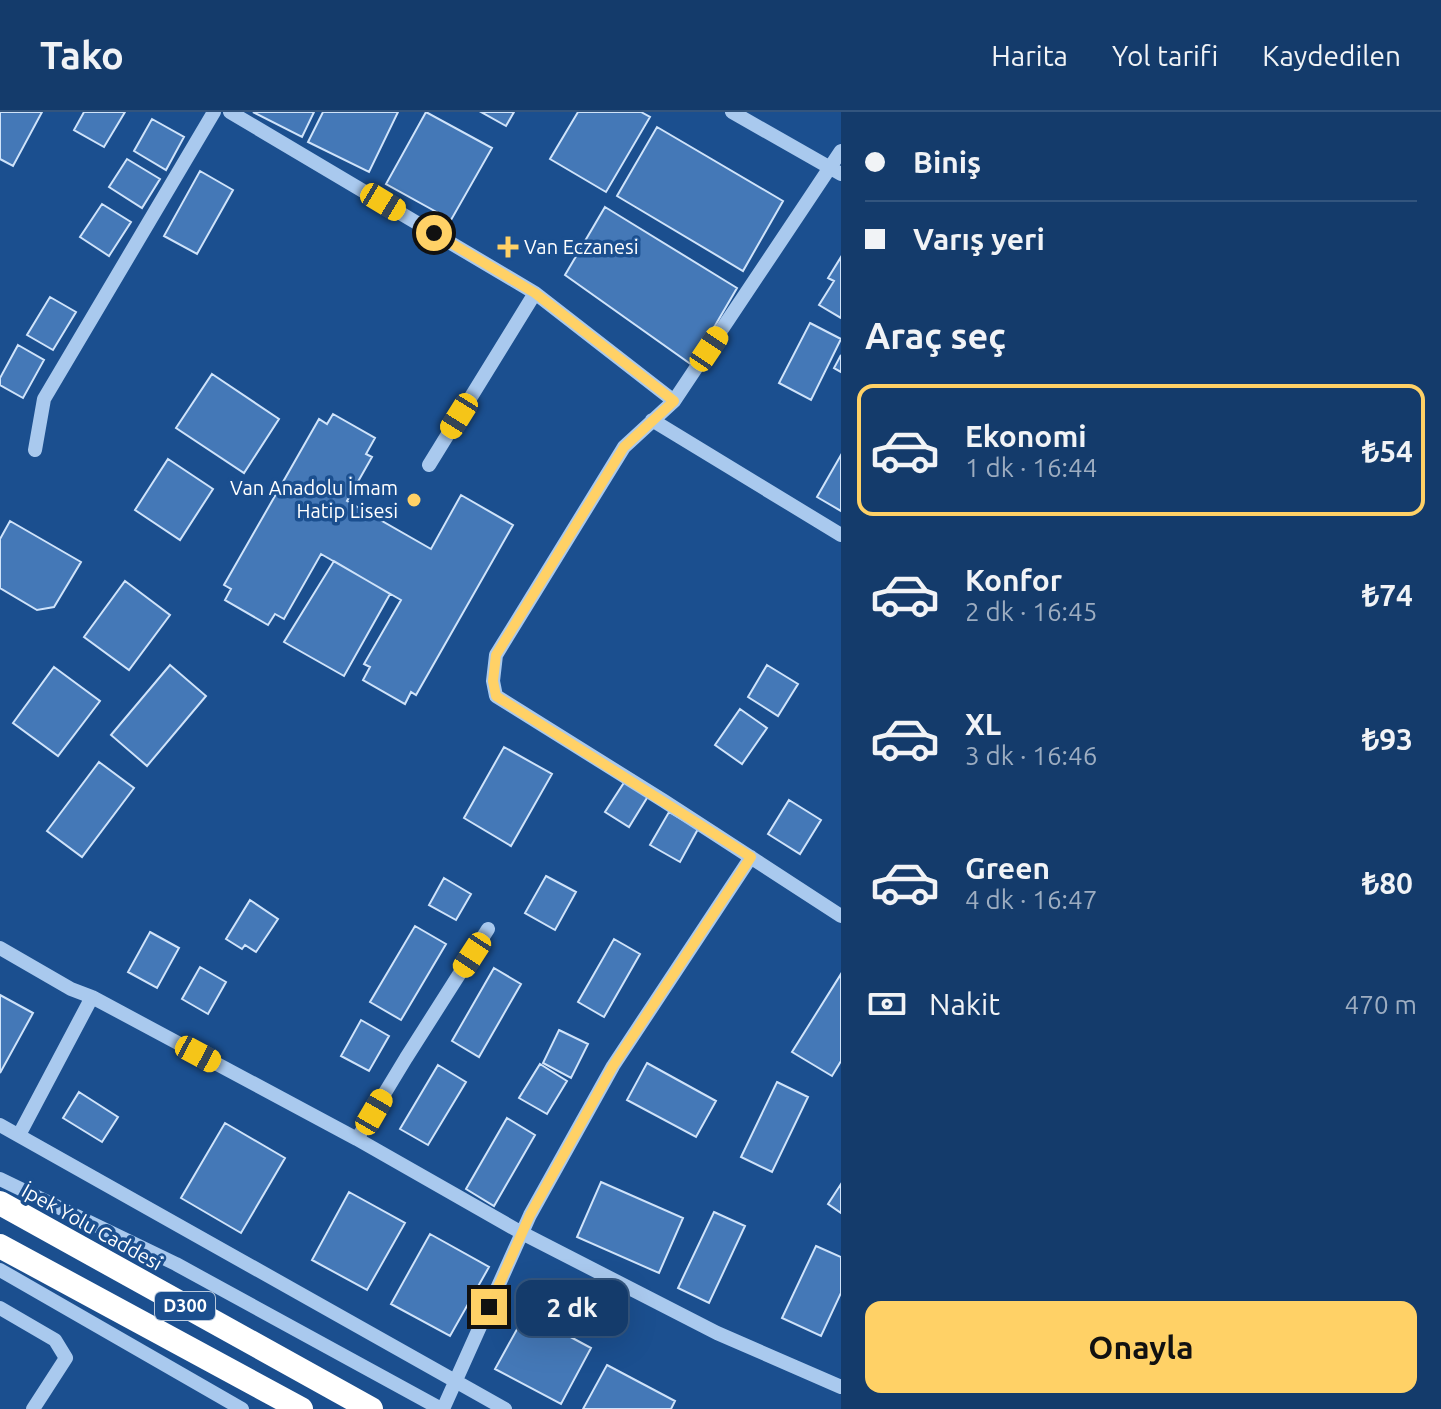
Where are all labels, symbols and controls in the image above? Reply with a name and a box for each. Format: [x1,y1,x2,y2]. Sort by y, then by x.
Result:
text: Tako [40,34,124,76]
text: Harita [991,40,1068,71]
text: Yol tarifi [1112,40,1218,71]
text: Kaydedilen [1262,40,1401,71]
text: Biniş [913,145,981,179]
car [356,179,410,225]
route start [416,215,452,251]
text: Varış yeri [913,222,1045,256]
place label: Van Eczanesi [524,235,639,258]
marker: Van Eczanesi [499,238,517,256]
text: Araç seç [865,315,1006,356]
car [686,322,732,376]
car [436,389,482,443]
icon: car [869,414,941,486]
text: Ekonomi [965,419,1087,453]
text: ₺54 [1362,434,1413,468]
text: 1 dk · 16:44 [965,453,1097,482]
place label: Van Anadolu İmam Hatip Lisesi [230,476,398,522]
marker: Van Anadolu İmam Hatip Lisesi [405,491,423,509]
icon: car [869,558,941,630]
text: Konfor [965,563,1062,597]
text: ₺74 [1362,578,1413,612]
text: 2 dk · 16:45 [965,597,1097,626]
icon: car [869,702,941,774]
text: XL [965,707,1001,741]
text: ₺93 [1362,722,1413,756]
text: 3 dk · 16:46 [965,741,1097,770]
icon: car [869,846,941,918]
text: Green [965,851,1050,885]
text: ₺80 [1362,866,1413,900]
text: 4 dk · 16:47 [965,885,1097,914]
car [449,928,495,982]
icon: cash [865,982,909,1026]
text: Nakit [929,987,1000,1021]
text: 470 m [1345,990,1417,1019]
car [171,1032,225,1076]
car [352,1085,396,1139]
street label: İpek Yolu Caddesi [18,1179,166,1275]
callout: 2 dk [517,1279,629,1335]
route end [471,1289,507,1325]
road number: D300 [155,1292,215,1320]
text: 2 dk [547,1293,598,1322]
button: Onayla [865,1301,1417,1393]

